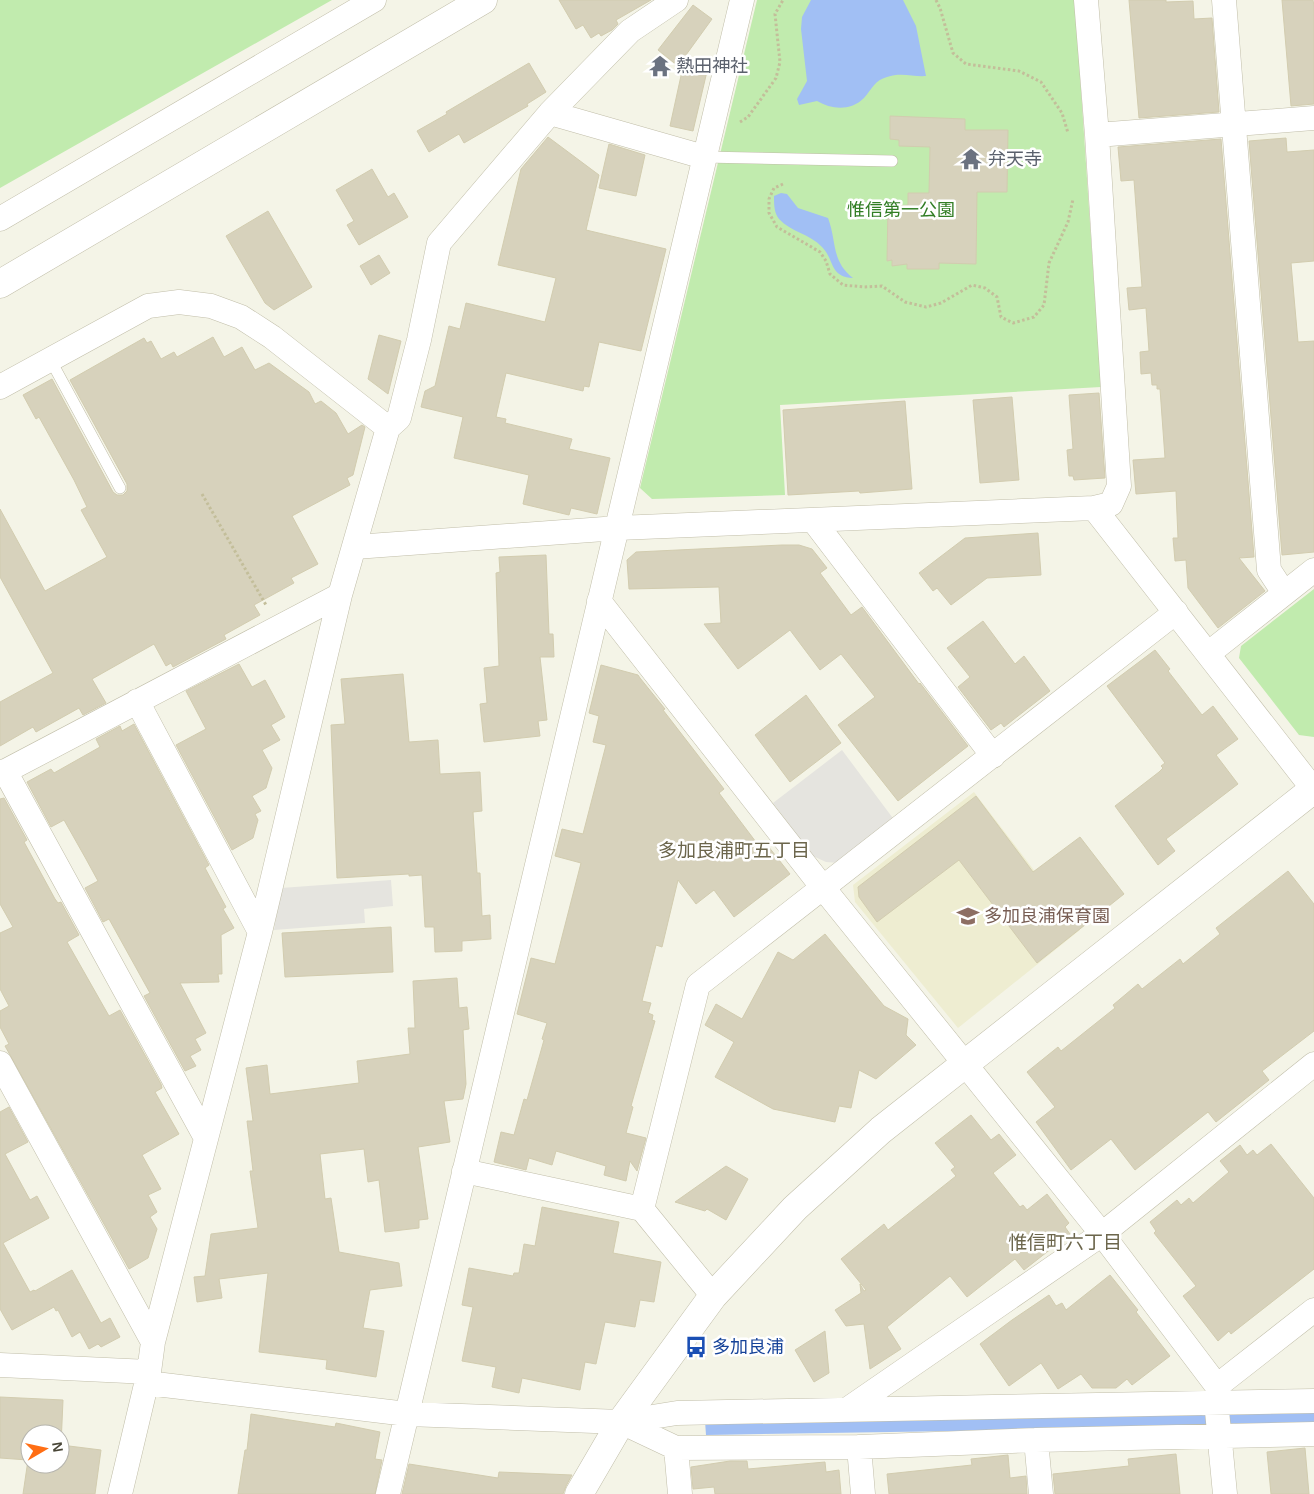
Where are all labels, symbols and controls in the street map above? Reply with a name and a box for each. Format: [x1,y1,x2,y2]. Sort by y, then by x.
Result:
temple icon: 熱田神社 [647,53,673,79]
place label: 熱田神社 [676,56,748,76]
temple icon: 弁天寺 [958,146,984,172]
place label: 弁天寺 [988,149,1042,169]
park label: 惟信第一公園 [847,200,955,220]
district label: 多加良浦町五丁目 [658,840,810,861]
school or university icon: 多加良浦保育園 [955,903,981,929]
place label: 多加良浦保育園 [984,906,1110,926]
district label: 惟信町六丁目 [1008,1232,1122,1253]
bus stop icon: 多加良浦 [683,1334,709,1360]
place label: 多加良浦 [712,1337,784,1357]
north arrow [20,1424,70,1474]
text: N [49,1441,67,1453]

